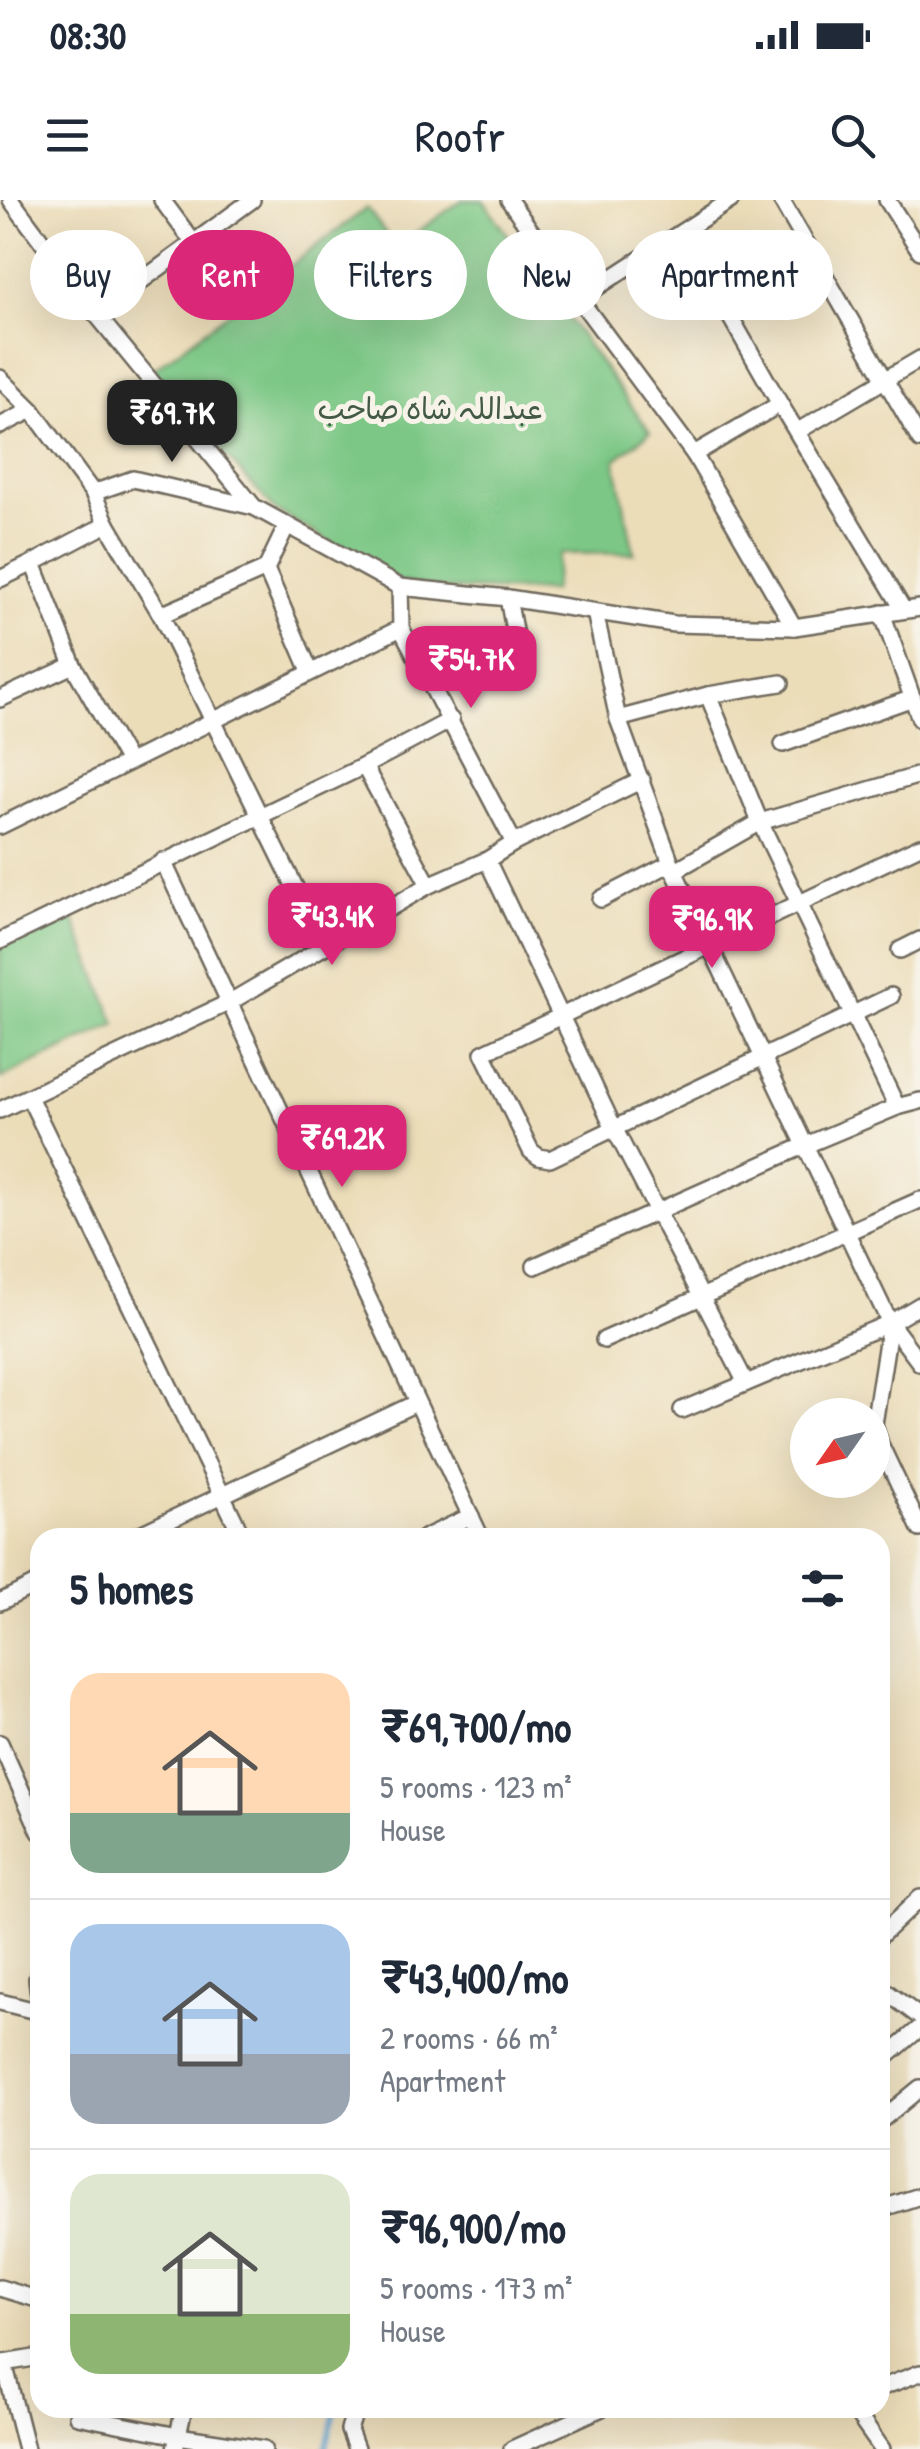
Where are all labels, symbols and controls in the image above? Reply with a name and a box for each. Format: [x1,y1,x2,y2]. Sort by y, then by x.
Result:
text: 08:30 [50,9,126,61]
text: Roofr [415,105,505,166]
icon: menu [40,108,95,163]
icon: search [825,108,880,163]
chip: Buy [30,230,147,320]
chip: Rent [167,230,294,320]
chip: Filters [314,230,467,320]
chip: New [487,230,606,320]
chip: Apartment [626,230,833,320]
pin: ₹69.7K [91,380,253,465]
park label: عبداللہ شاہ صاحب [317,388,543,428]
text: ₹69.7K [129,391,215,434]
pin: ₹54.7K [390,626,552,711]
text: ₹54.7K [428,637,514,680]
pin: ₹43.4K [251,883,413,968]
pin: ₹96.9K [631,886,793,971]
text: ₹43.4K [290,894,374,937]
text: ₹96.9K [671,897,753,940]
pin: ₹69.2K [261,1105,423,1190]
text: ₹69.2K [299,1116,385,1159]
north arrow [790,1398,890,1498]
map controls [790,1398,890,1498]
text: 5 homes [70,1560,193,1617]
icon: filters [795,1561,850,1616]
text: ₹69,700/mo [380,1698,571,1755]
icon: home [150,1713,270,1833]
text: 5 rooms · 123 m² [380,1765,572,1808]
text: House [380,1808,446,1851]
text: ₹43,400/mo [380,1949,569,2006]
icon: home [150,1964,270,2084]
text: 2 rooms · 66 m² [380,2016,558,2059]
text: Apartment [380,2059,505,2102]
text: ₹96,900/mo [380,2199,566,2256]
icon: home [150,2214,270,2334]
text: 5 rooms · 173 m² [380,2266,572,2309]
text: House [380,2309,446,2352]

